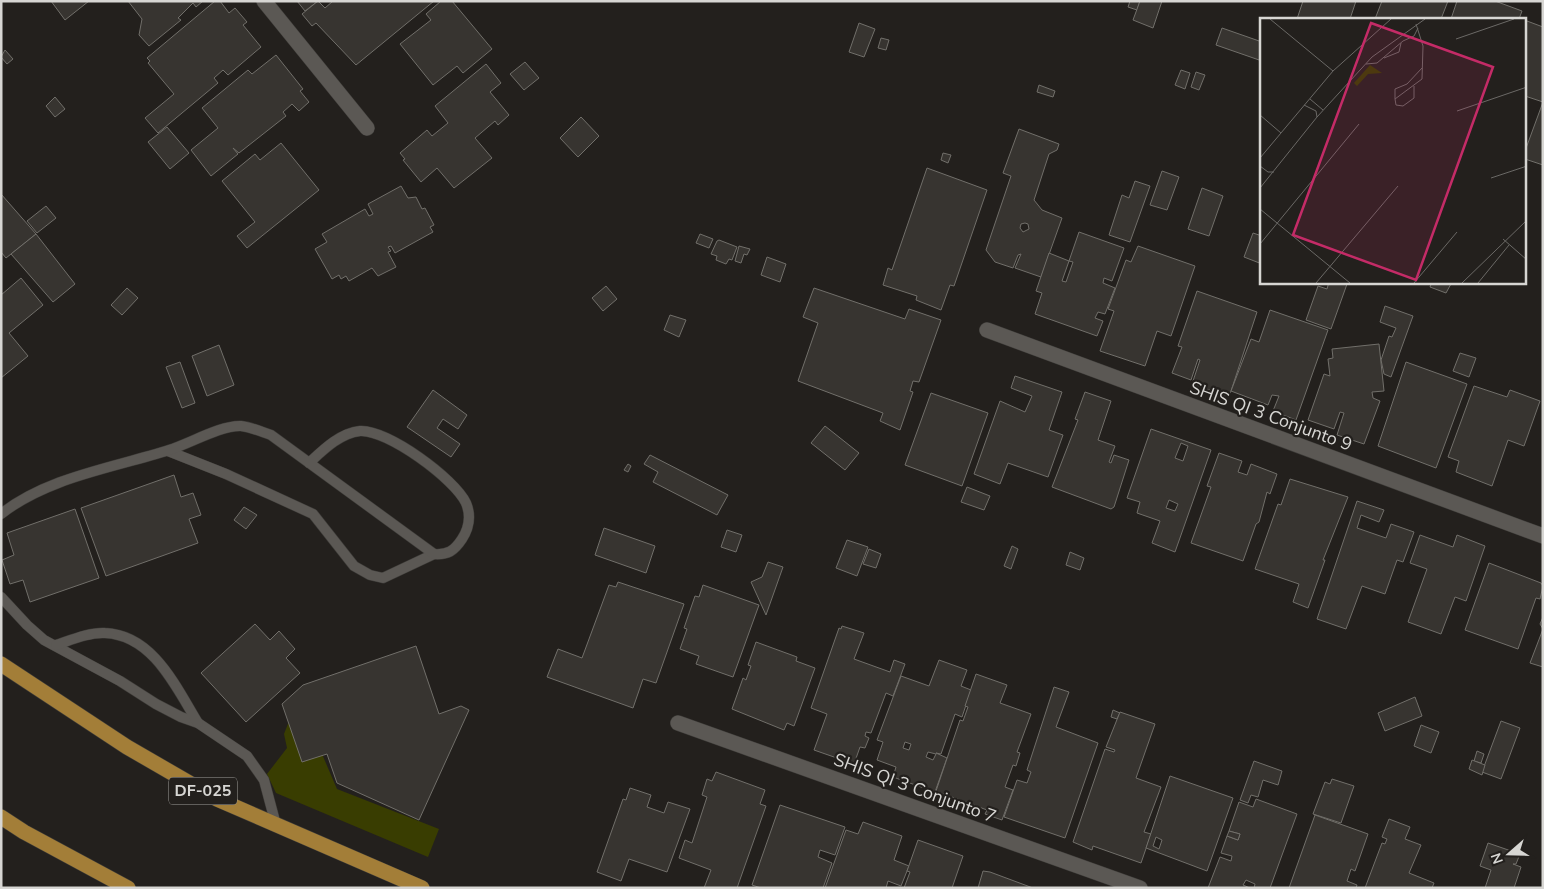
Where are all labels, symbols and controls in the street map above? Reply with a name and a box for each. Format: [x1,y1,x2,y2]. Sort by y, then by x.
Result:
inset map [1260,18,1526,284]
street label: SHIS QI 3 Conjunto 9 [1186,375,1356,457]
street label: SHIS QI 3 Conjunto 7 [830,747,1000,829]
road number: DF-025 [169,778,237,804]
north arrow [1484,829,1534,879]
text: N [1487,850,1508,866]

